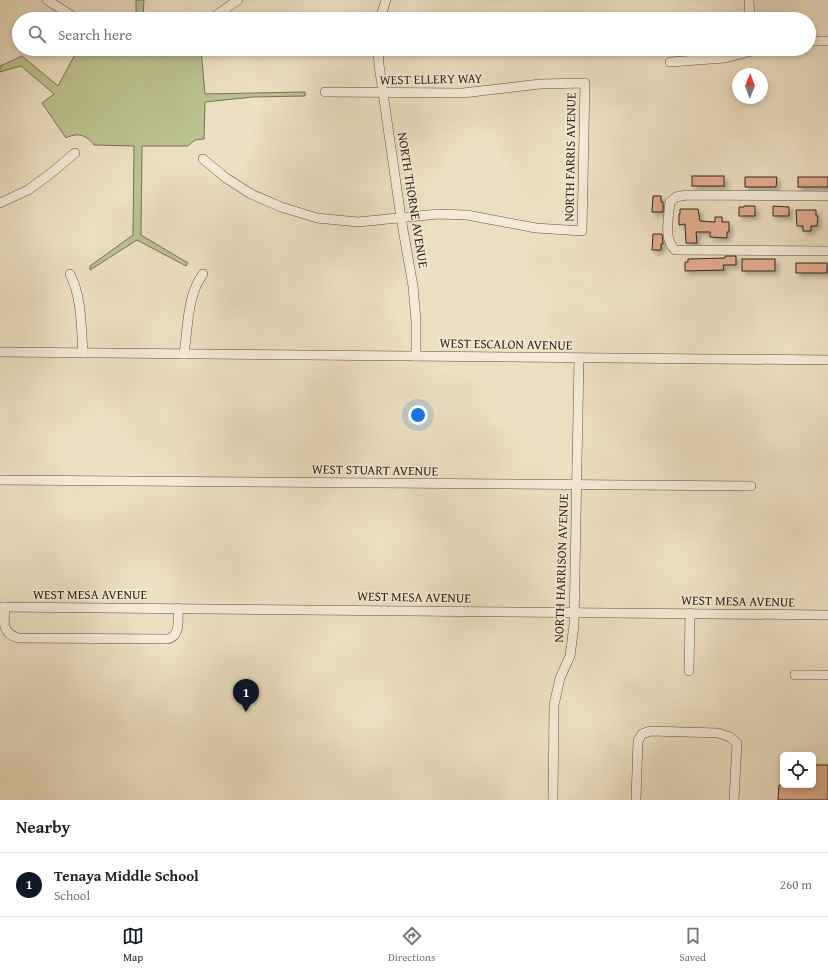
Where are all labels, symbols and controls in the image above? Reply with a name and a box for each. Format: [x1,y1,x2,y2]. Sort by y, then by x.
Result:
search box [12,12,816,56]
icon: search [26,23,48,45]
text: Search here [58,24,132,45]
north arrow [732,68,768,104]
street label: WEST ELLERY WAY [379,69,483,89]
street label: NORTH FARRIS AVENUE [559,92,581,222]
street label: NORTH THORNE AVENUE [393,131,433,270]
street label: WEST ESCALON AVENUE [439,333,573,355]
your location [408,405,428,425]
street label: WEST STUART AVENUE [312,459,439,481]
street label: NORTH HARRISON AVENUE [549,493,573,643]
street label: WEST MESA AVENUE [33,585,147,604]
street label: WEST MESA AVENUE [357,587,472,608]
street label: WEST MESA AVENUE [681,591,796,612]
pin: 1 [233,679,259,712]
map controls [780,752,816,788]
button: locate [780,752,816,788]
text: Nearby [16,814,70,839]
text: Tenaya Middle School [54,865,199,886]
text: 1 [26,875,32,894]
text: 260 m [780,875,812,894]
text: School [54,886,90,905]
tab: Map [122,925,144,965]
tab: Directions [388,925,435,965]
tab: Saved [679,925,706,965]

